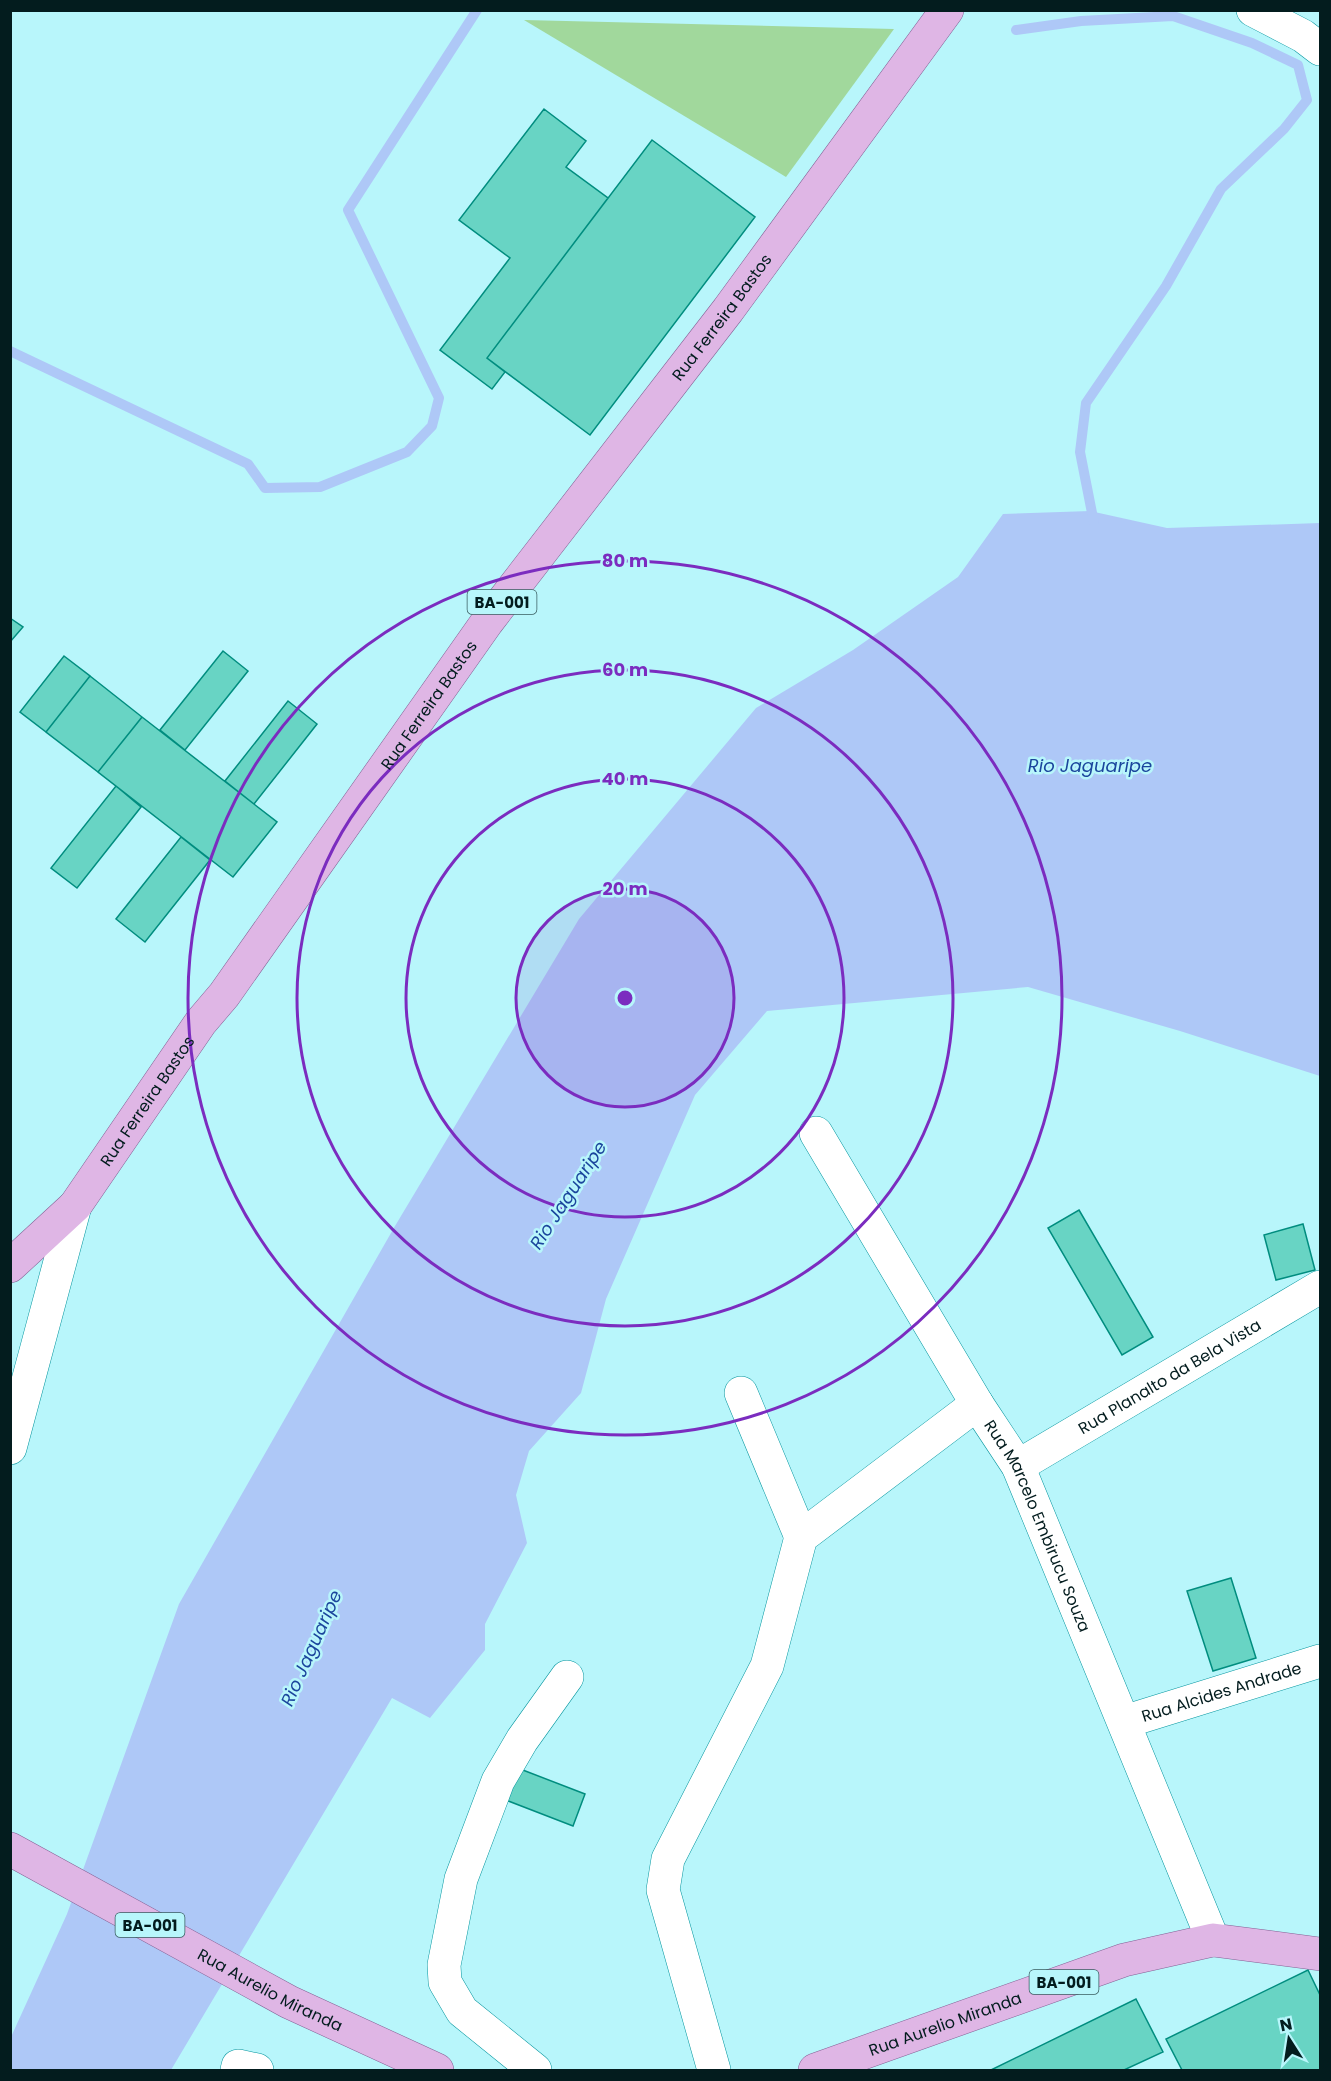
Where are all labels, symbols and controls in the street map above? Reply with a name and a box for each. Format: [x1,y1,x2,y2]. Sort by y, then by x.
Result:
street label: Rua Ferreira Bastos [666,249,777,385]
text: 80 m [602,548,648,573]
road number: BA-001 [468,590,536,614]
street label: Rua Ferreira Bastos [375,636,482,774]
text: 60 m [602,657,648,682]
water label: Rio Jaguaripe [1028,753,1152,778]
text: 40 m [602,766,648,791]
text: 20 m [603,876,647,901]
centre of rings [615,988,635,1008]
street label: Rua Ferreira Bastos [94,1031,200,1171]
water label: Rio Jaguaripe [524,1136,612,1254]
street label: Rua Planalto da Bela Vista [1074,1313,1265,1439]
street label: Rua Marcelo Embirucu Souza [979,1415,1096,1635]
water label: Rio Jaguaripe [274,1586,348,1710]
street label: Rua Alcides Andrade [1139,1656,1304,1727]
road number: BA-001 [116,1913,184,1937]
street label: Rua Aurelio Miranda [193,1943,347,2037]
road number: BA-001 [1030,1970,1098,1994]
street label: Rua Aurelio Miranda [865,1986,1025,2062]
north arrow [1259,2009,1319,2069]
text: N [1278,2012,1294,2037]

